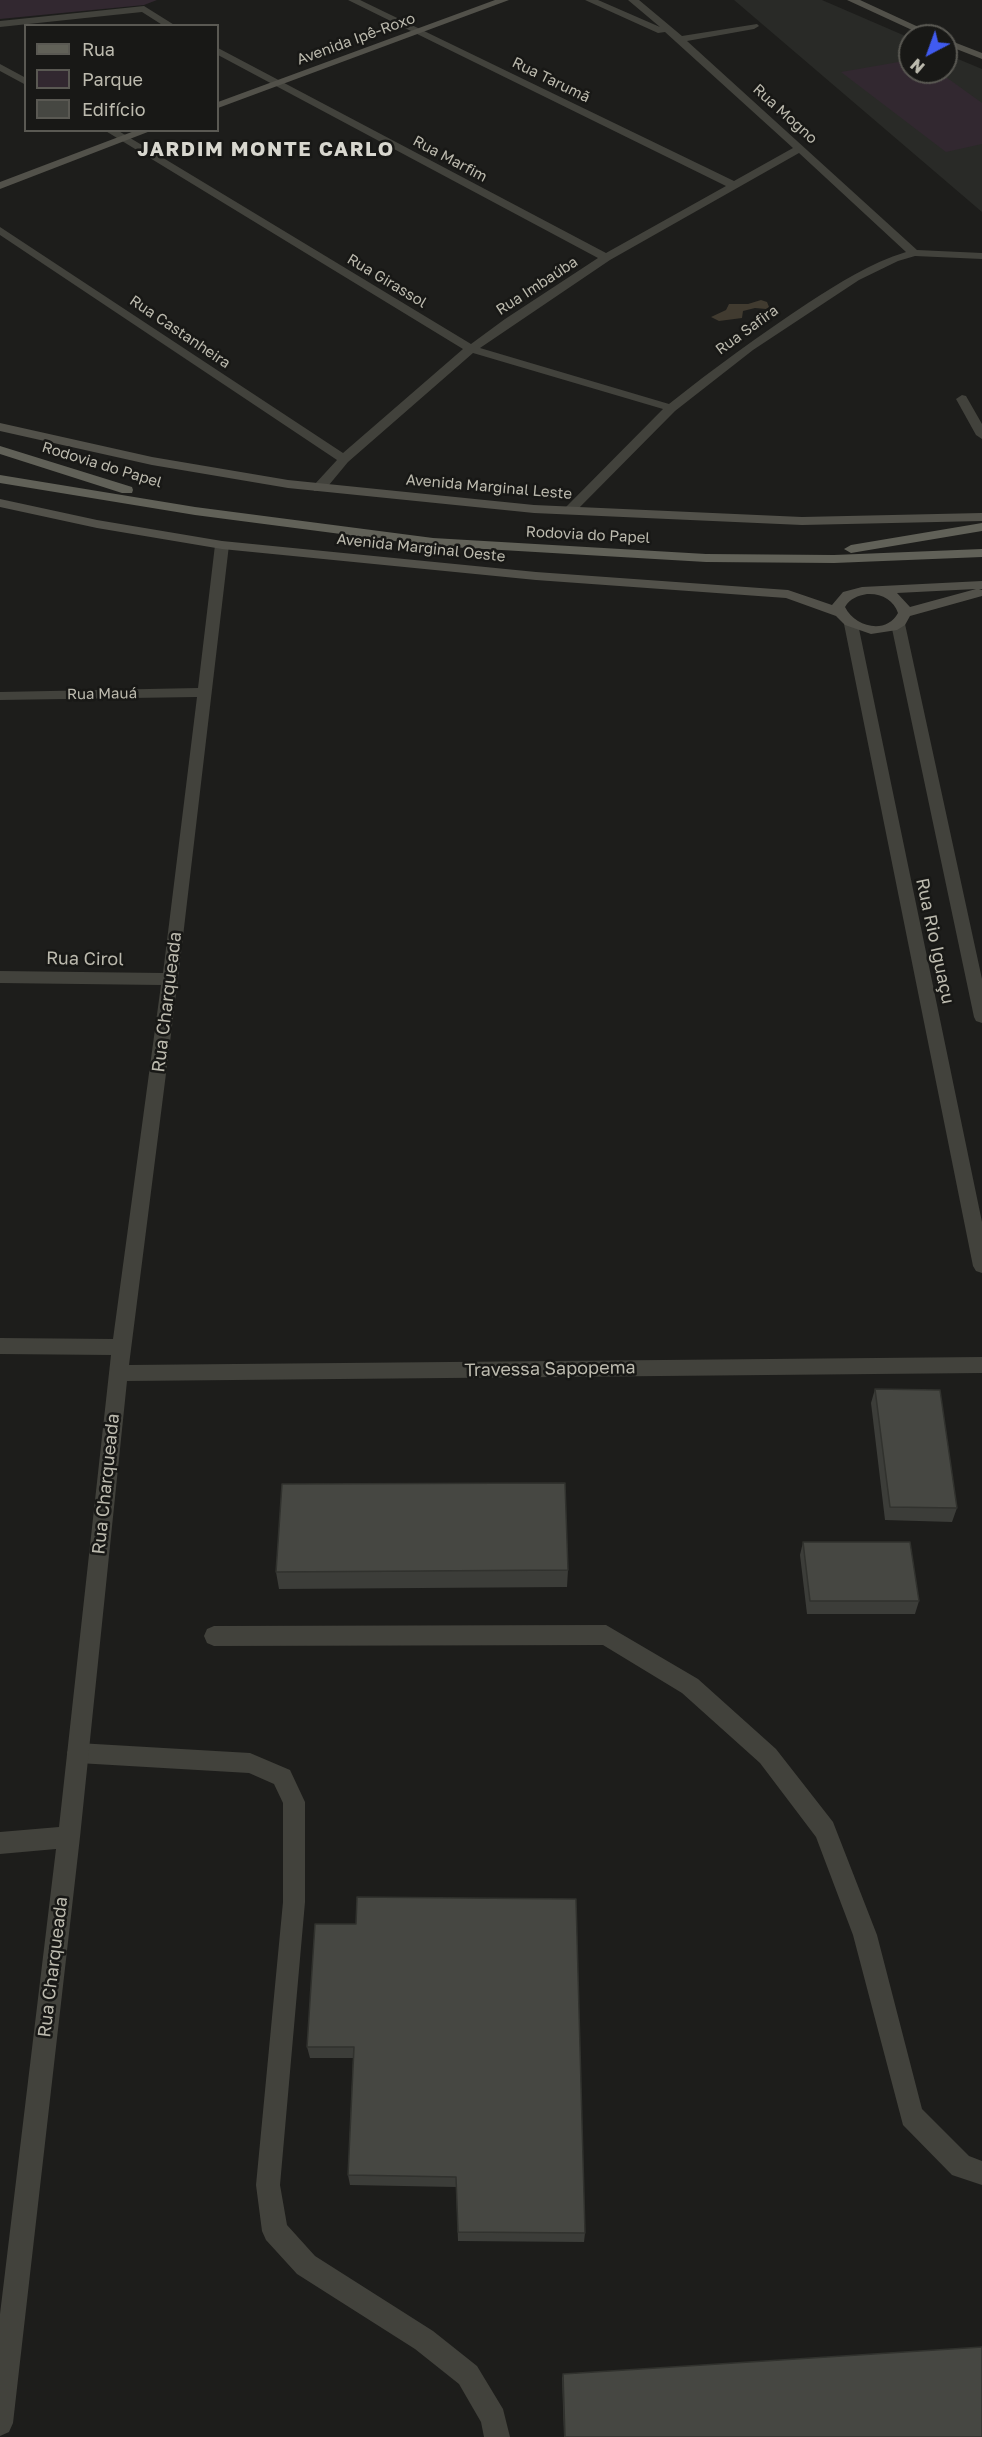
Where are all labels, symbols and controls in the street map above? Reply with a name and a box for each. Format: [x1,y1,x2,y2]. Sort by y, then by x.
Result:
street label: Avenida Ipê-Roxo [294,9,418,69]
legend [24,24,219,132]
north arrow [898,24,958,84]
text: Rua [82,38,115,60]
street label: Rua Tarumã [509,53,593,107]
text: N [906,55,929,78]
text: Parque [82,68,143,90]
street label: Rua Mogno [749,80,821,148]
text: Edifício [82,98,146,120]
street label: Rua Marfim [410,132,490,186]
district label: JARDIM MONTE CARLO [137,138,395,162]
street label: Rua Girassol [344,250,430,312]
street label: Rua Imbaúba [493,253,581,319]
street label: Rua Castanheira [126,292,234,372]
street label: Rua Safira [712,301,782,359]
street label: Rodovia do Papel [40,438,164,492]
street label: Avenida Marginal Leste [405,471,573,503]
street label: Rodovia do Papel [525,523,651,547]
street label: Avenida Marginal Oeste [336,530,506,566]
street label: Rua Mauá [67,684,137,704]
street label: Rua Rio Iguaçu [911,876,959,1006]
street label: Rua Charqueada [148,930,186,1074]
street label: Rua Cirol [46,948,124,970]
street label: Travessa Sapopema [464,1357,636,1381]
street label: Rua Charqueada [88,1412,124,1556]
street label: Rua Charqueada [34,1895,72,2039]

